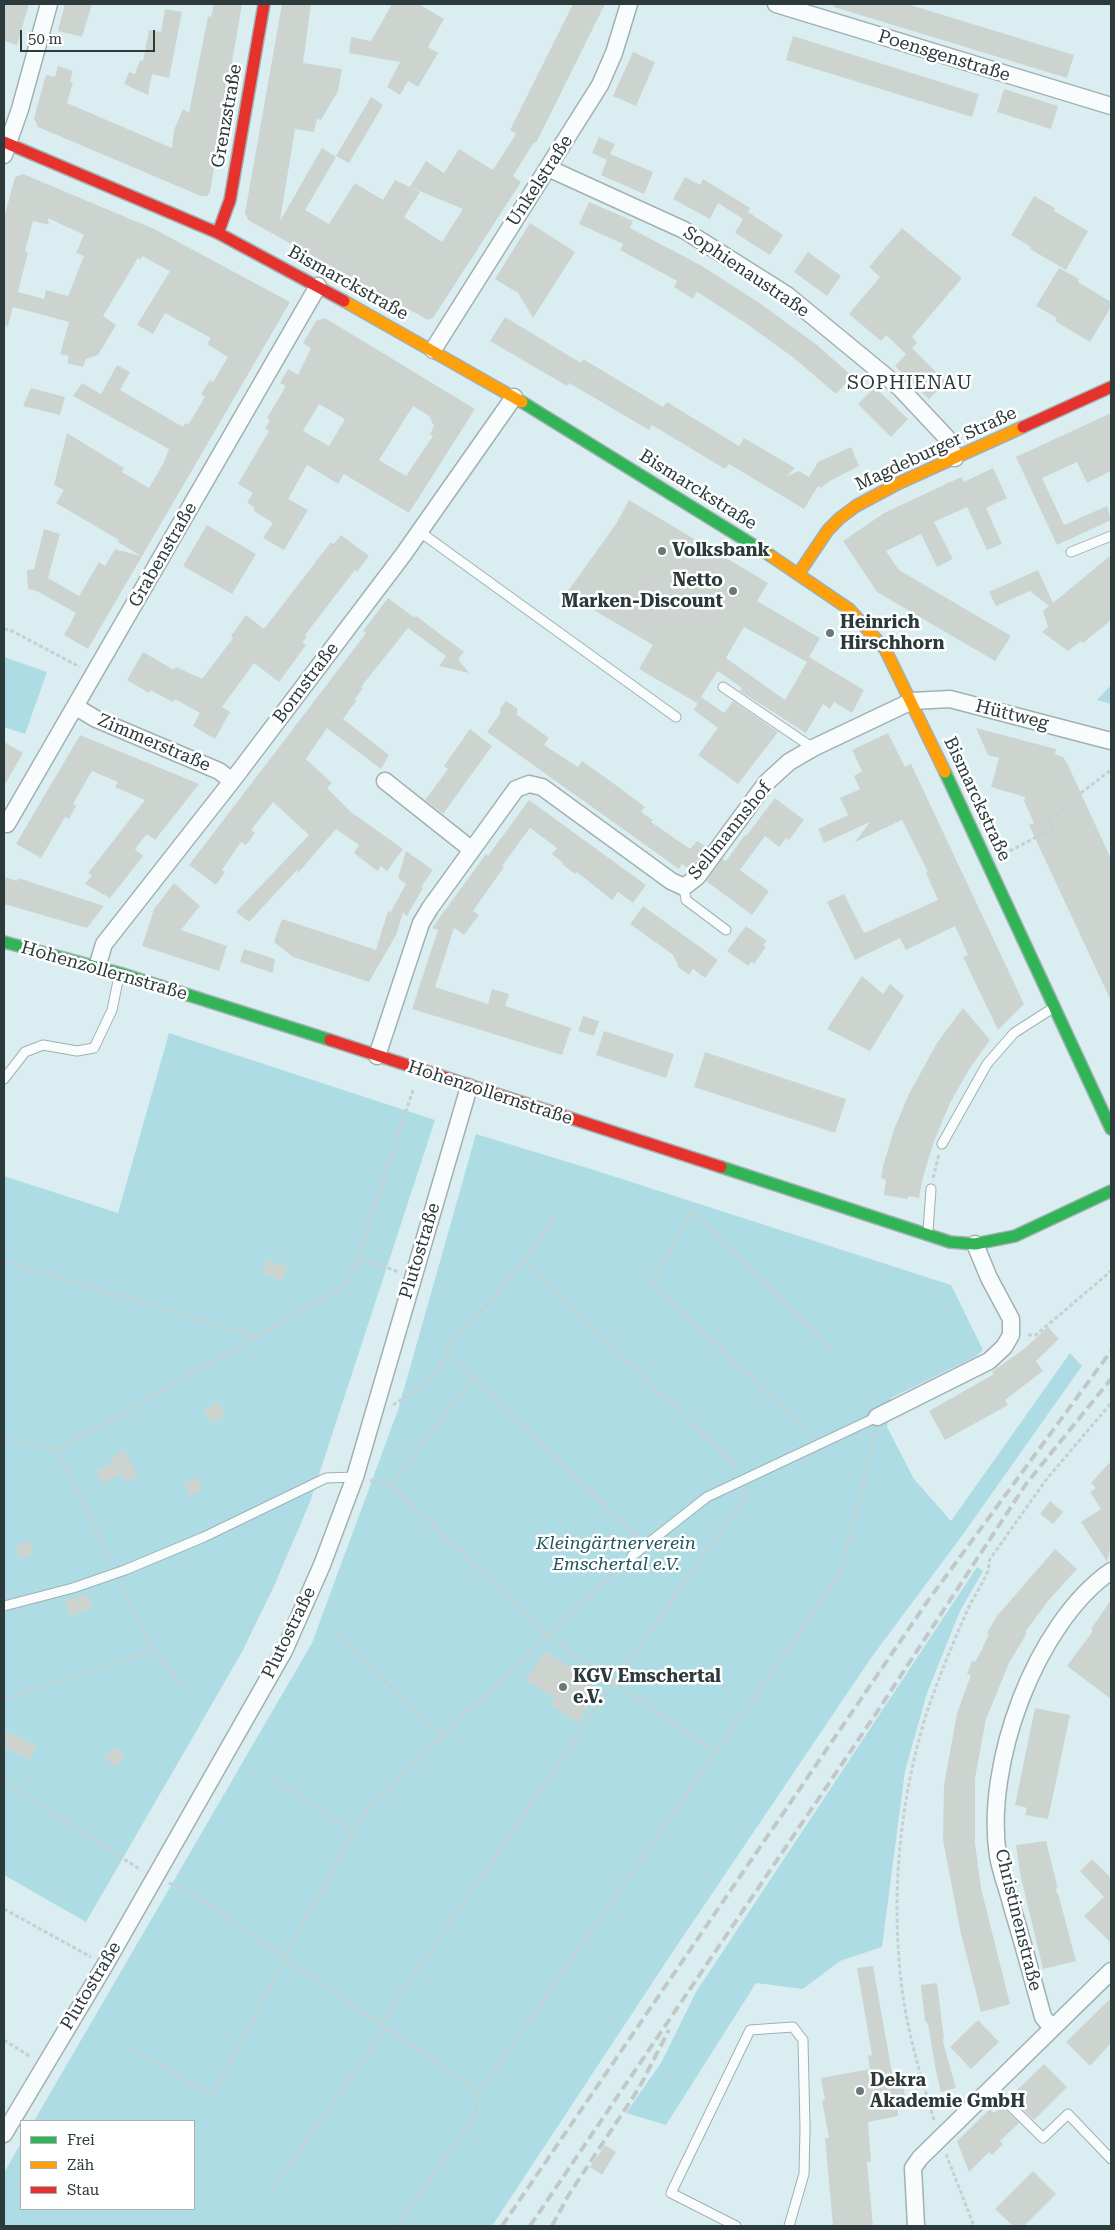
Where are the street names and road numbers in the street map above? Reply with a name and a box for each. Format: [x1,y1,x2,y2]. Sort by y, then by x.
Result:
street label: Poensgenstraße [875,26,1013,86]
street label: Grenzstraße [207,63,247,169]
street label: Unkelstraße [502,131,578,231]
street label: Sophienaustraße [679,222,813,322]
street label: Bismarckstraße [284,241,412,325]
street label: Magdeburger Straße [852,402,1020,496]
street label: Bismarckstraße [635,445,761,535]
street label: Grabenstraße [124,499,202,611]
street label: Bornstraße [269,638,343,728]
street label: Hüttweg [973,696,1051,734]
street label: Zimmerstraße [94,710,214,776]
street label: Bismarckstraße [939,734,1015,864]
street label: Sellmannshof [684,778,776,884]
street label: Hohenzollernstraße [18,937,190,1005]
street label: Hohenzollernstraße [405,1056,575,1130]
street label: Plutostraße [395,1200,445,1302]
street label: Plutostraße [258,1584,320,1682]
street label: Christinenstraße [990,1847,1046,1993]
street label: Plutostraße [56,1938,126,2034]

